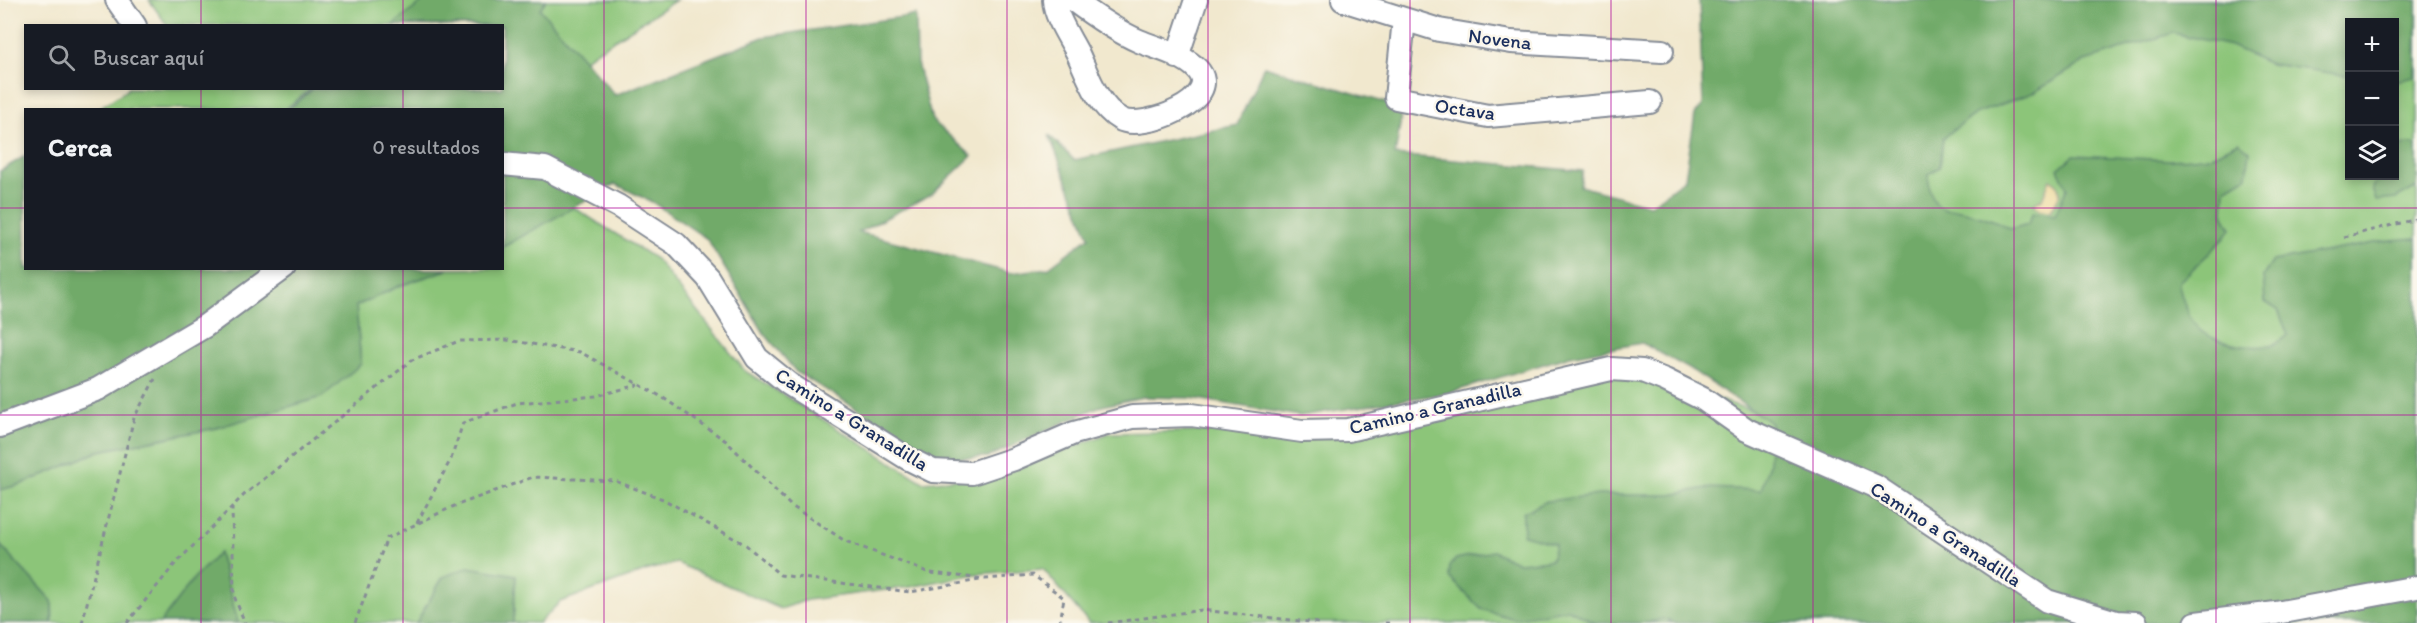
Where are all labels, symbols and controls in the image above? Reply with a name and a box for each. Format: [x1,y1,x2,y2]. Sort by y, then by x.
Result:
map controls [2345,18,2399,180]
button: + [2345,18,2399,72]
street label: Novena [1467,23,1534,55]
search box [24,24,504,90]
icon: search [45,41,78,74]
text: Buscar aquí [93,44,204,71]
button: − [2345,72,2399,126]
street label: Octava [1433,93,1497,125]
button: layers [2345,126,2399,180]
text: Cerca [48,131,112,163]
text: 0 resultados [372,135,480,159]
street label: Camino a Granadilla [771,362,933,476]
street label: Camino a Granadilla [1347,377,1523,439]
street label: Camino a Granadilla [1866,476,2026,592]

